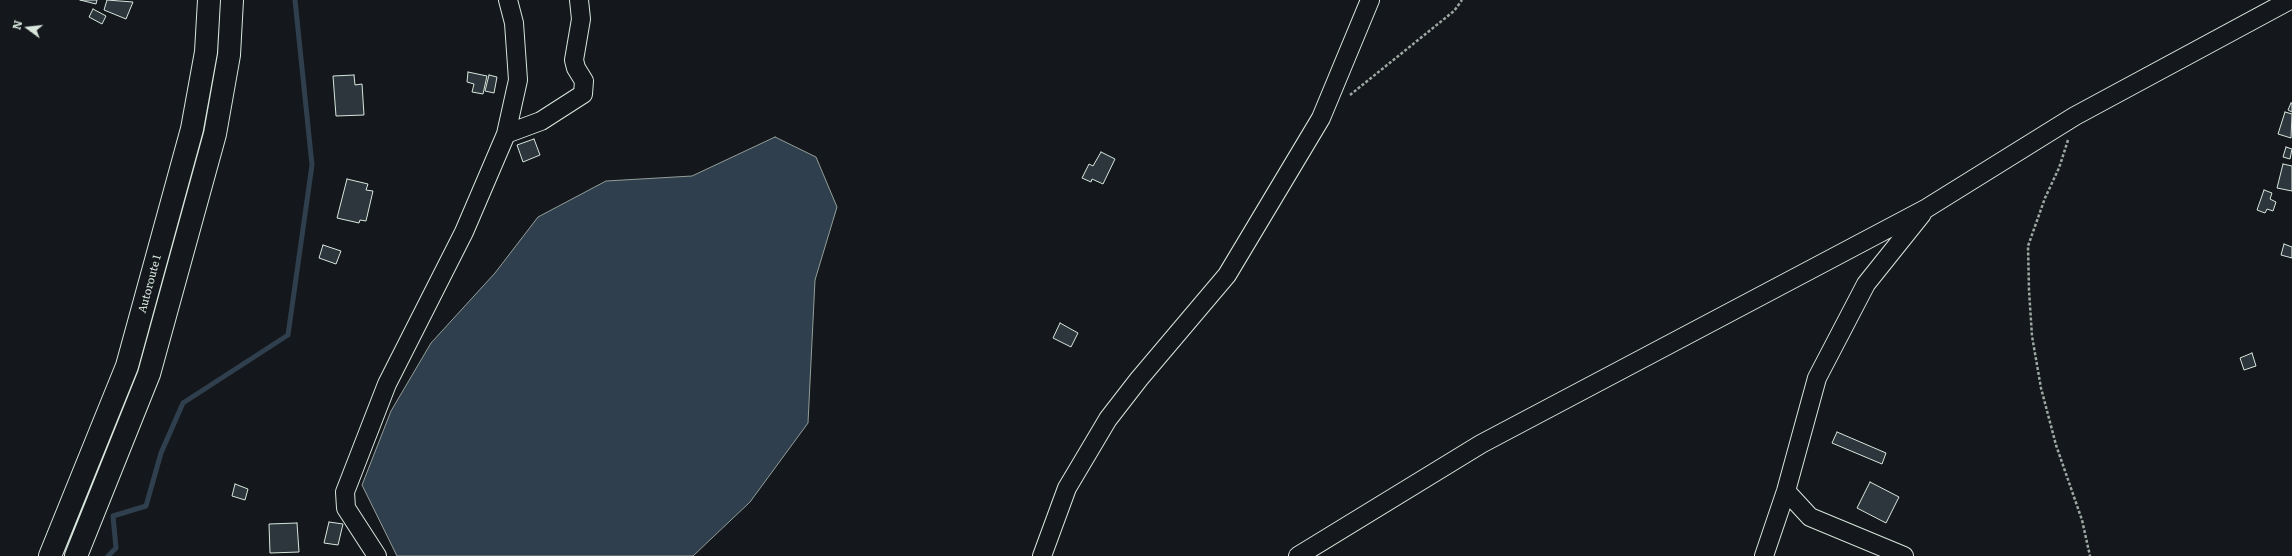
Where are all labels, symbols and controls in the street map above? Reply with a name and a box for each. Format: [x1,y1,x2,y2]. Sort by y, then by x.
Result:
north arrow [8,8,48,48]
text: N [7,18,25,31]
street label: Autoroute 1 [136,253,164,315]

